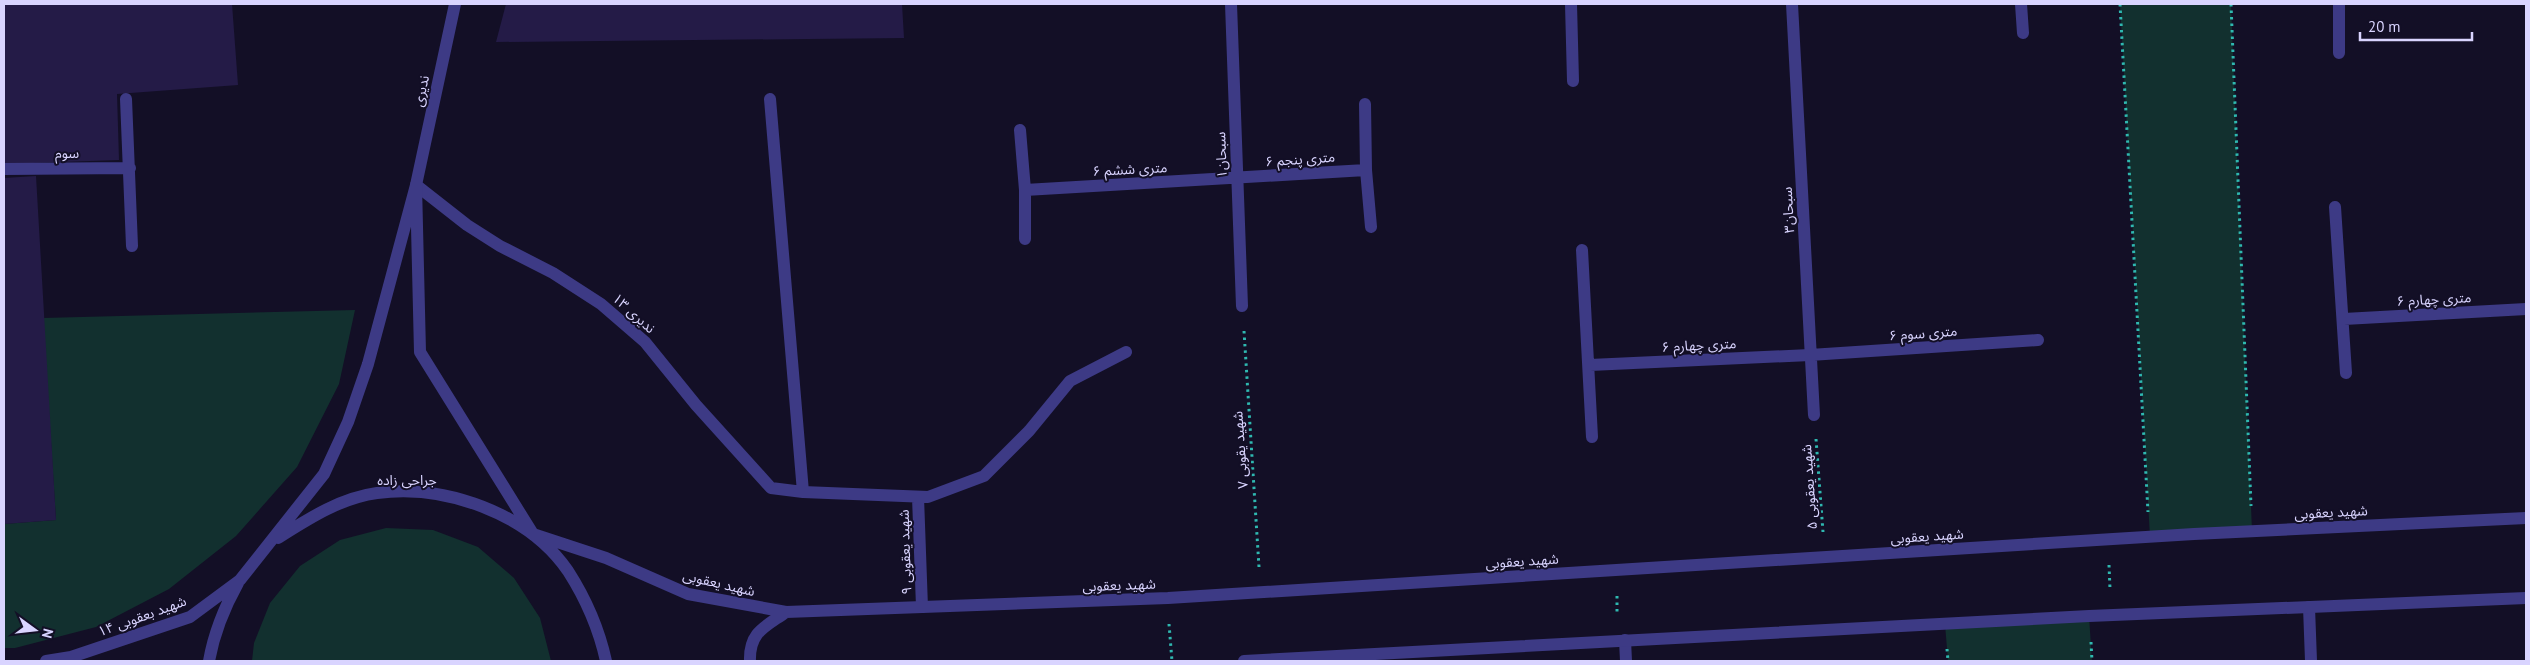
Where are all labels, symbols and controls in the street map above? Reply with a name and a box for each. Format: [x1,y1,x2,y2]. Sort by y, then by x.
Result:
scale bar [2360,10,2472,42]
text: 20 m [2368,17,2401,36]
street label: ندیری [409,73,433,108]
street label: سبحان۱ [1211,131,1231,178]
street label: سوم [55,144,79,164]
street label: ۶ متری پنجم [1264,148,1336,172]
street label: ۶ متری ششم [1092,158,1168,182]
street label: سبحان۳ [1778,186,1798,234]
street label: ۶ متری چهارم [2396,288,2472,312]
street label: ندیری ۱۳ [609,289,659,337]
street label: ۶ متری سوم [1888,322,1958,346]
street label: ۶ متری چهارم [1661,334,1737,358]
street label: شهید یقوبی ۷ [1228,410,1252,490]
street label: شهید یعقوبی ۵ [1797,444,1821,530]
street label: جراحی زاده [377,471,437,489]
street label: شهید یعقوبی [2294,501,2368,523]
street label: شهید یعقوبی ۹ [895,509,915,595]
street label: شهید یعقوبی [1890,524,1964,548]
street label: شهید یعقوبی [1485,549,1559,573]
street label: شهید یعقوبی [681,566,757,600]
street label: شهید یعقوبی [1082,575,1156,595]
street label: شهید بعقوبی ۱۴ [95,592,189,640]
north arrow [10,605,60,655]
text: N [38,627,57,640]

